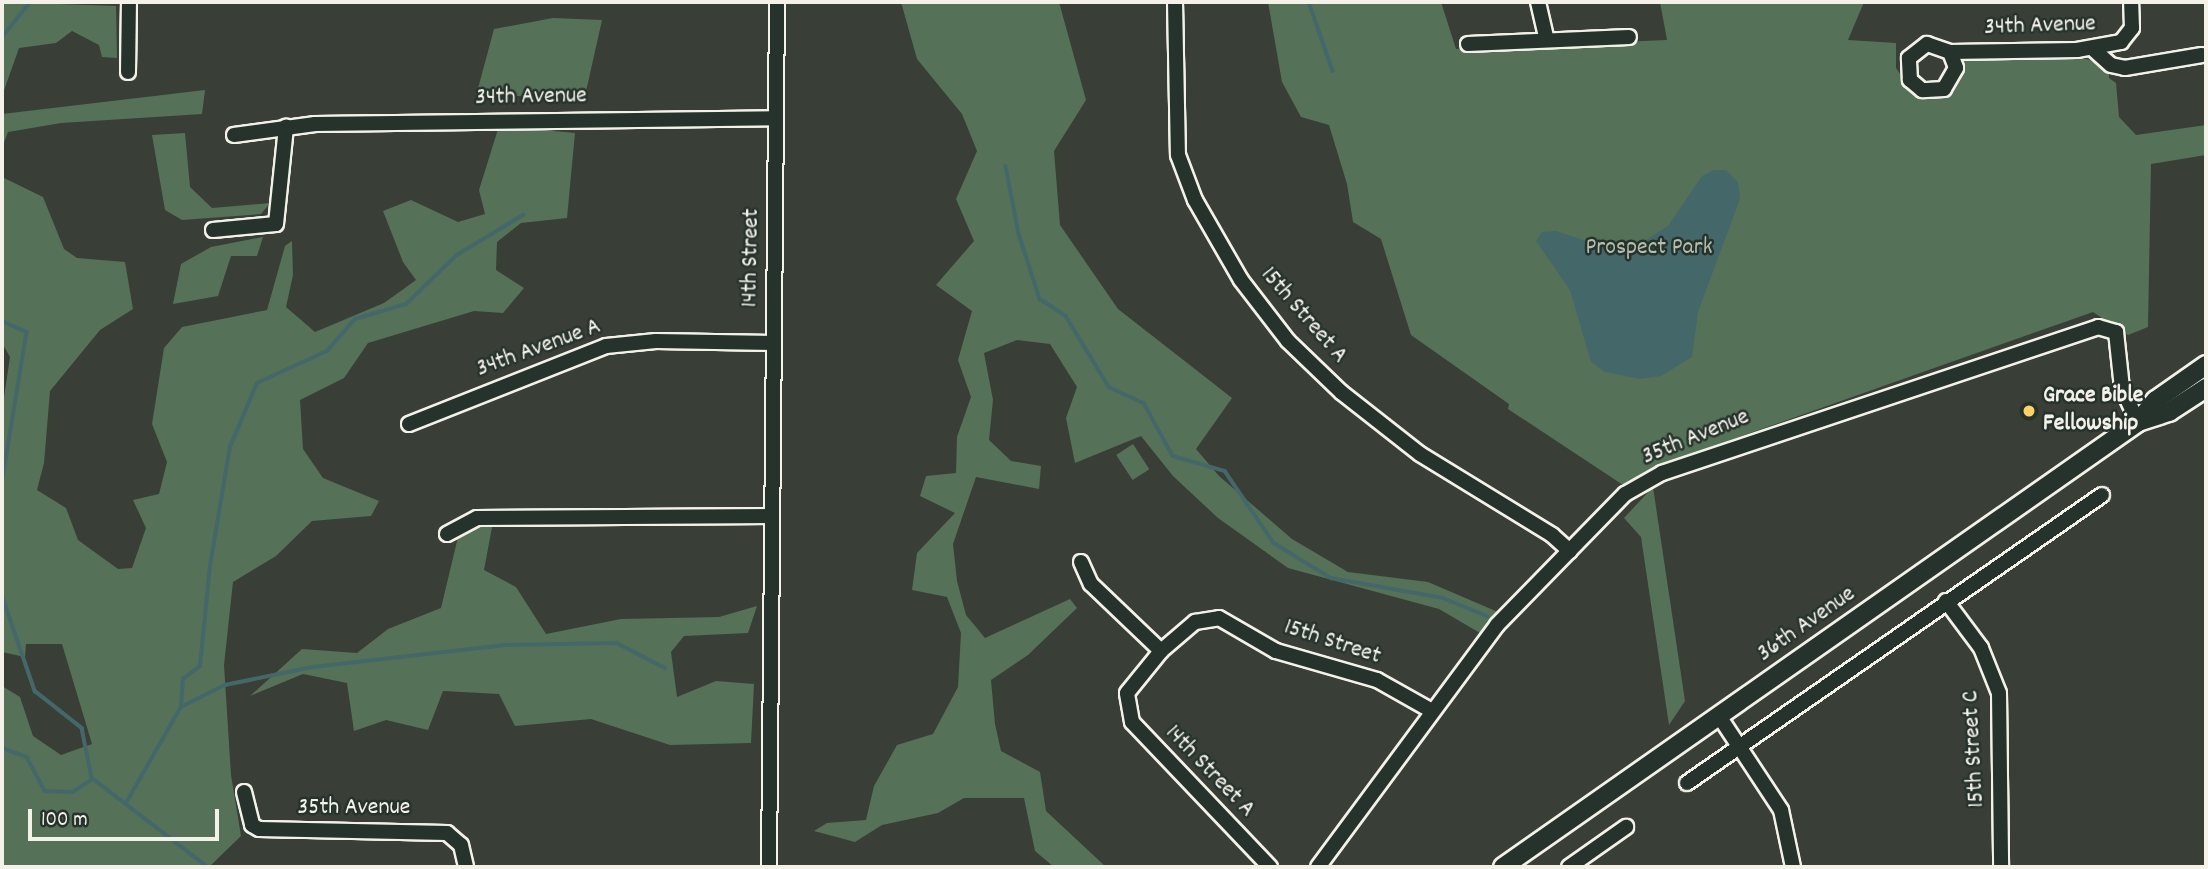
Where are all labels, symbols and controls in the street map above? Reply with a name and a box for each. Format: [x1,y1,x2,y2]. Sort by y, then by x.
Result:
street label: 34th Avenue [1984,11,2096,43]
street label: 34th Avenue [475,83,587,113]
street label: 14th Street [737,208,767,308]
park label: Prospect Park [1585,235,1713,263]
street label: 15th Street A [1253,262,1353,370]
street label: 34th Avenue A [473,313,605,385]
place label: Grace Bible Fellowship [2043,383,2143,439]
marker: Grace Bible Fellowship [2021,403,2037,419]
street label: 35th Avenue [1638,404,1754,472]
street label: 36th Avenue [1752,581,1862,669]
street label: 15th Street [1280,614,1384,672]
street label: 15th Street C [1958,690,1992,808]
street label: 14th Street A [1158,720,1260,824]
street label: 35th Avenue [298,795,410,823]
scale bar [32,796,222,840]
text: 100 m [41,806,88,836]

